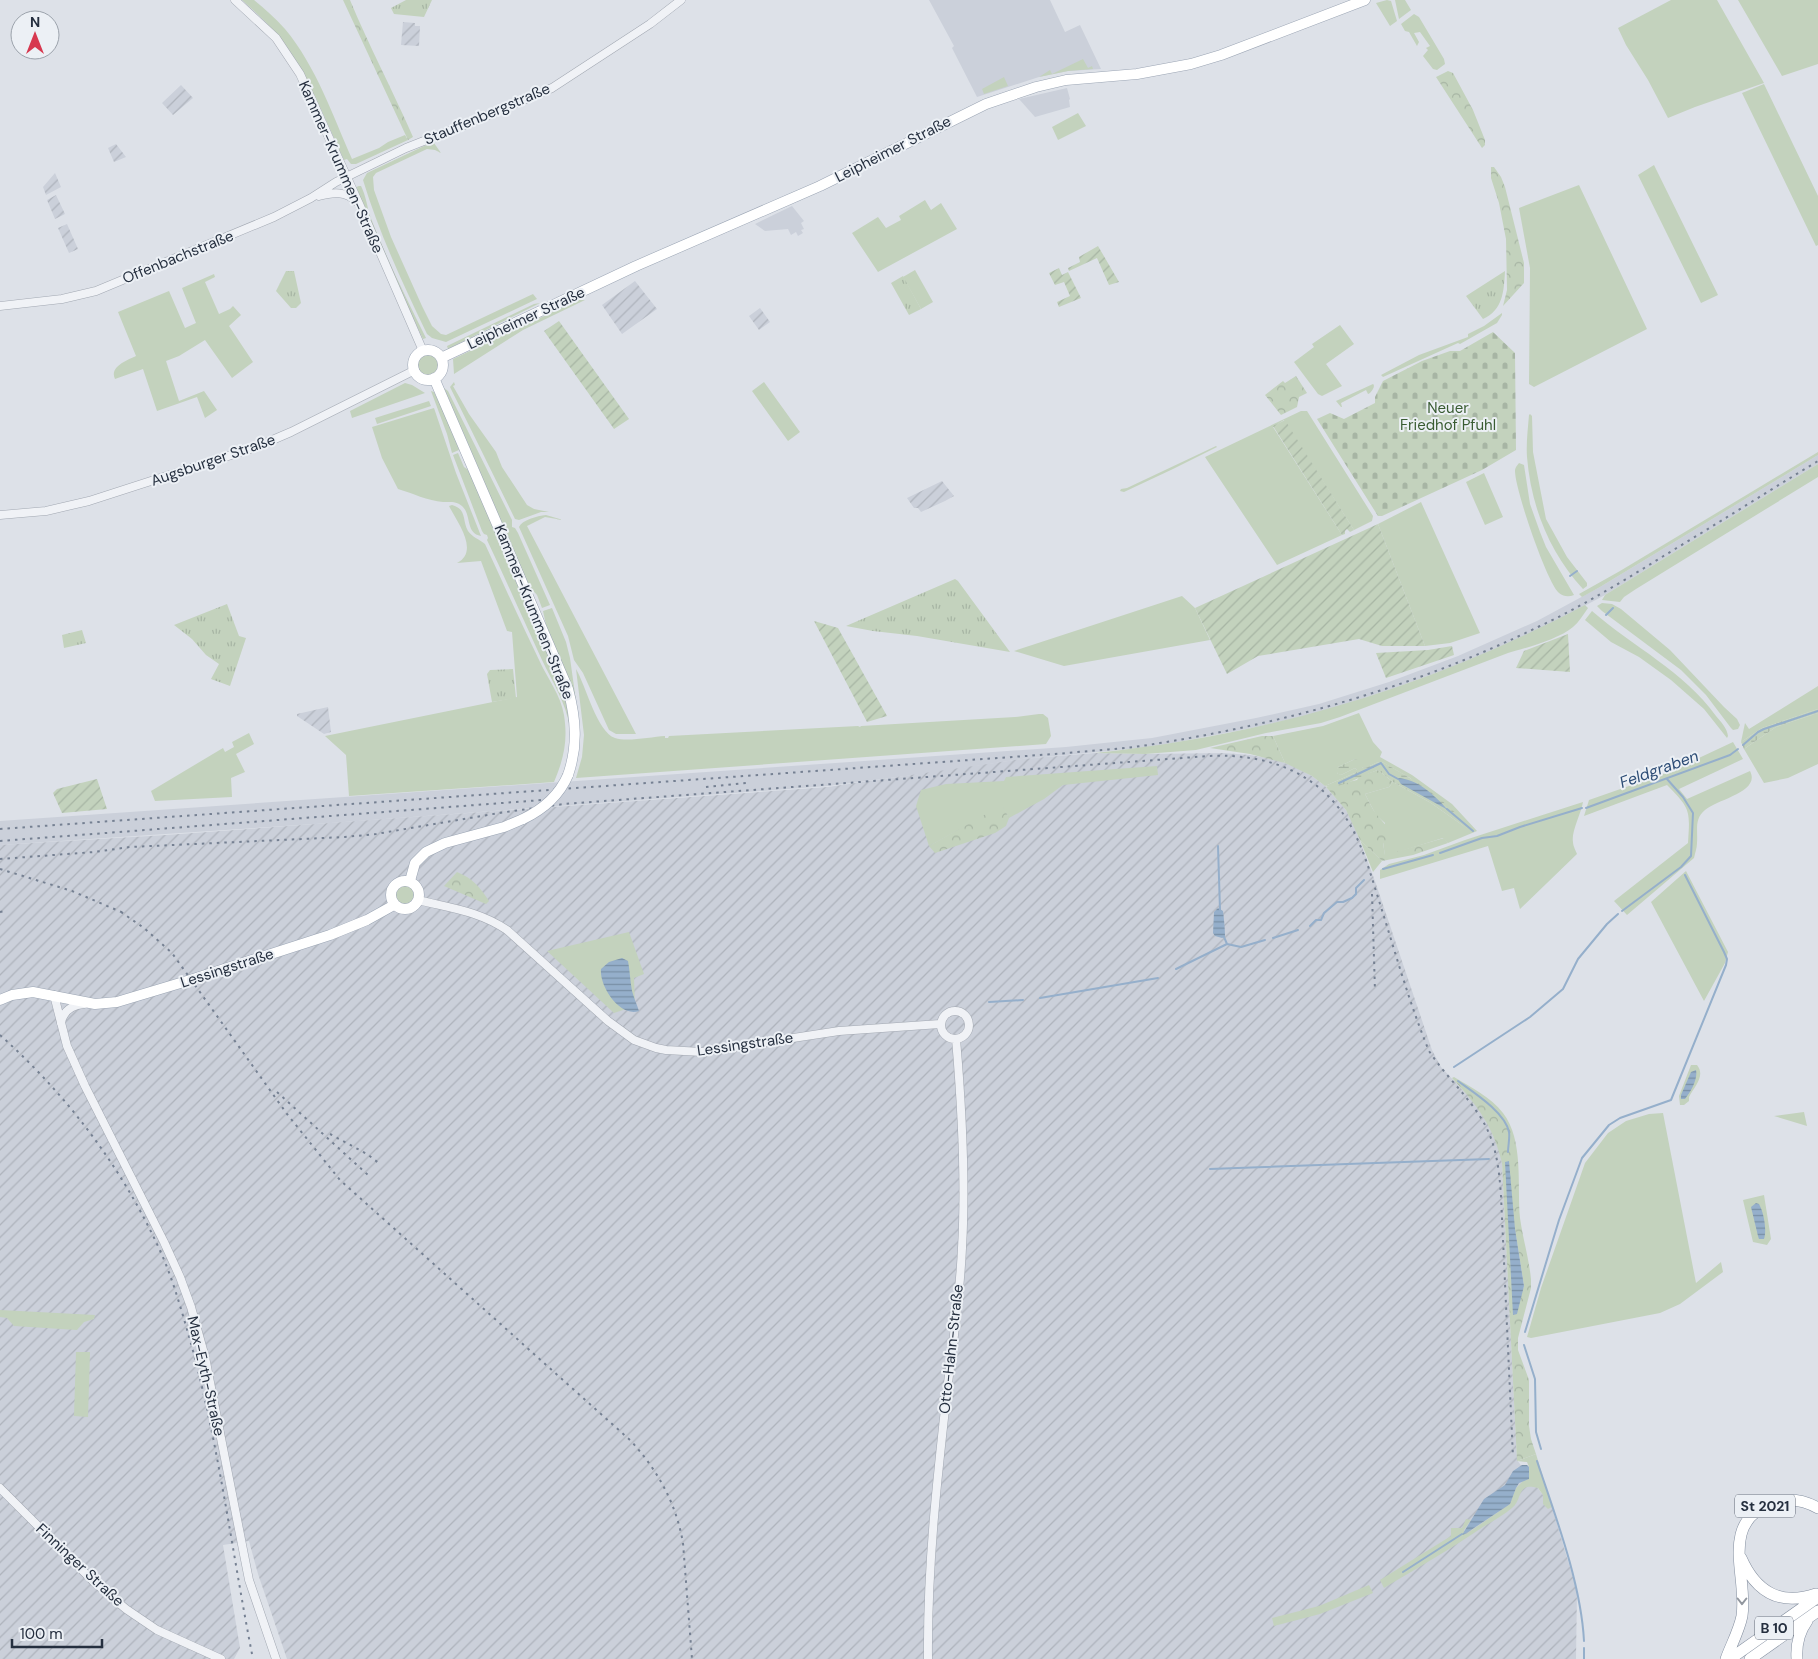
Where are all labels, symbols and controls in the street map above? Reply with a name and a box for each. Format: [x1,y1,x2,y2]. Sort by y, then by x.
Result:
north arrow [10,10,60,60]
text: N [30,13,40,31]
street label: Kammer-Krummen-Straße [294,78,388,256]
street label: Stauffenbergstraße [421,78,553,150]
street label: Leipheimer Straße [832,111,954,187]
street label: Offenbachstraße [119,226,237,288]
street label: Leipheimer Straße [464,282,588,354]
park label: Neuer Friedhof Pfuhl [1400,398,1496,435]
street label: Augsburger Straße [148,429,278,491]
street label: Kammer-Krummen-Straße [490,522,578,702]
water label: Feldgraben [1617,745,1701,793]
street label: Lessingstraße [178,944,276,992]
street label: Lessingstraße [696,1027,794,1061]
street label: Otto-Hahn-Straße [934,1283,968,1415]
street label: Max-Eyth-Straße [183,1314,229,1438]
road number: St 2021 [1735,1494,1795,1518]
street label: Finninger Straße [32,1519,128,1611]
one-way arrow [1737,1597,1747,1605]
scale bar [12,1616,102,1648]
road number: B 10 [1755,1616,1793,1640]
text: 100 m [20,1624,63,1644]

